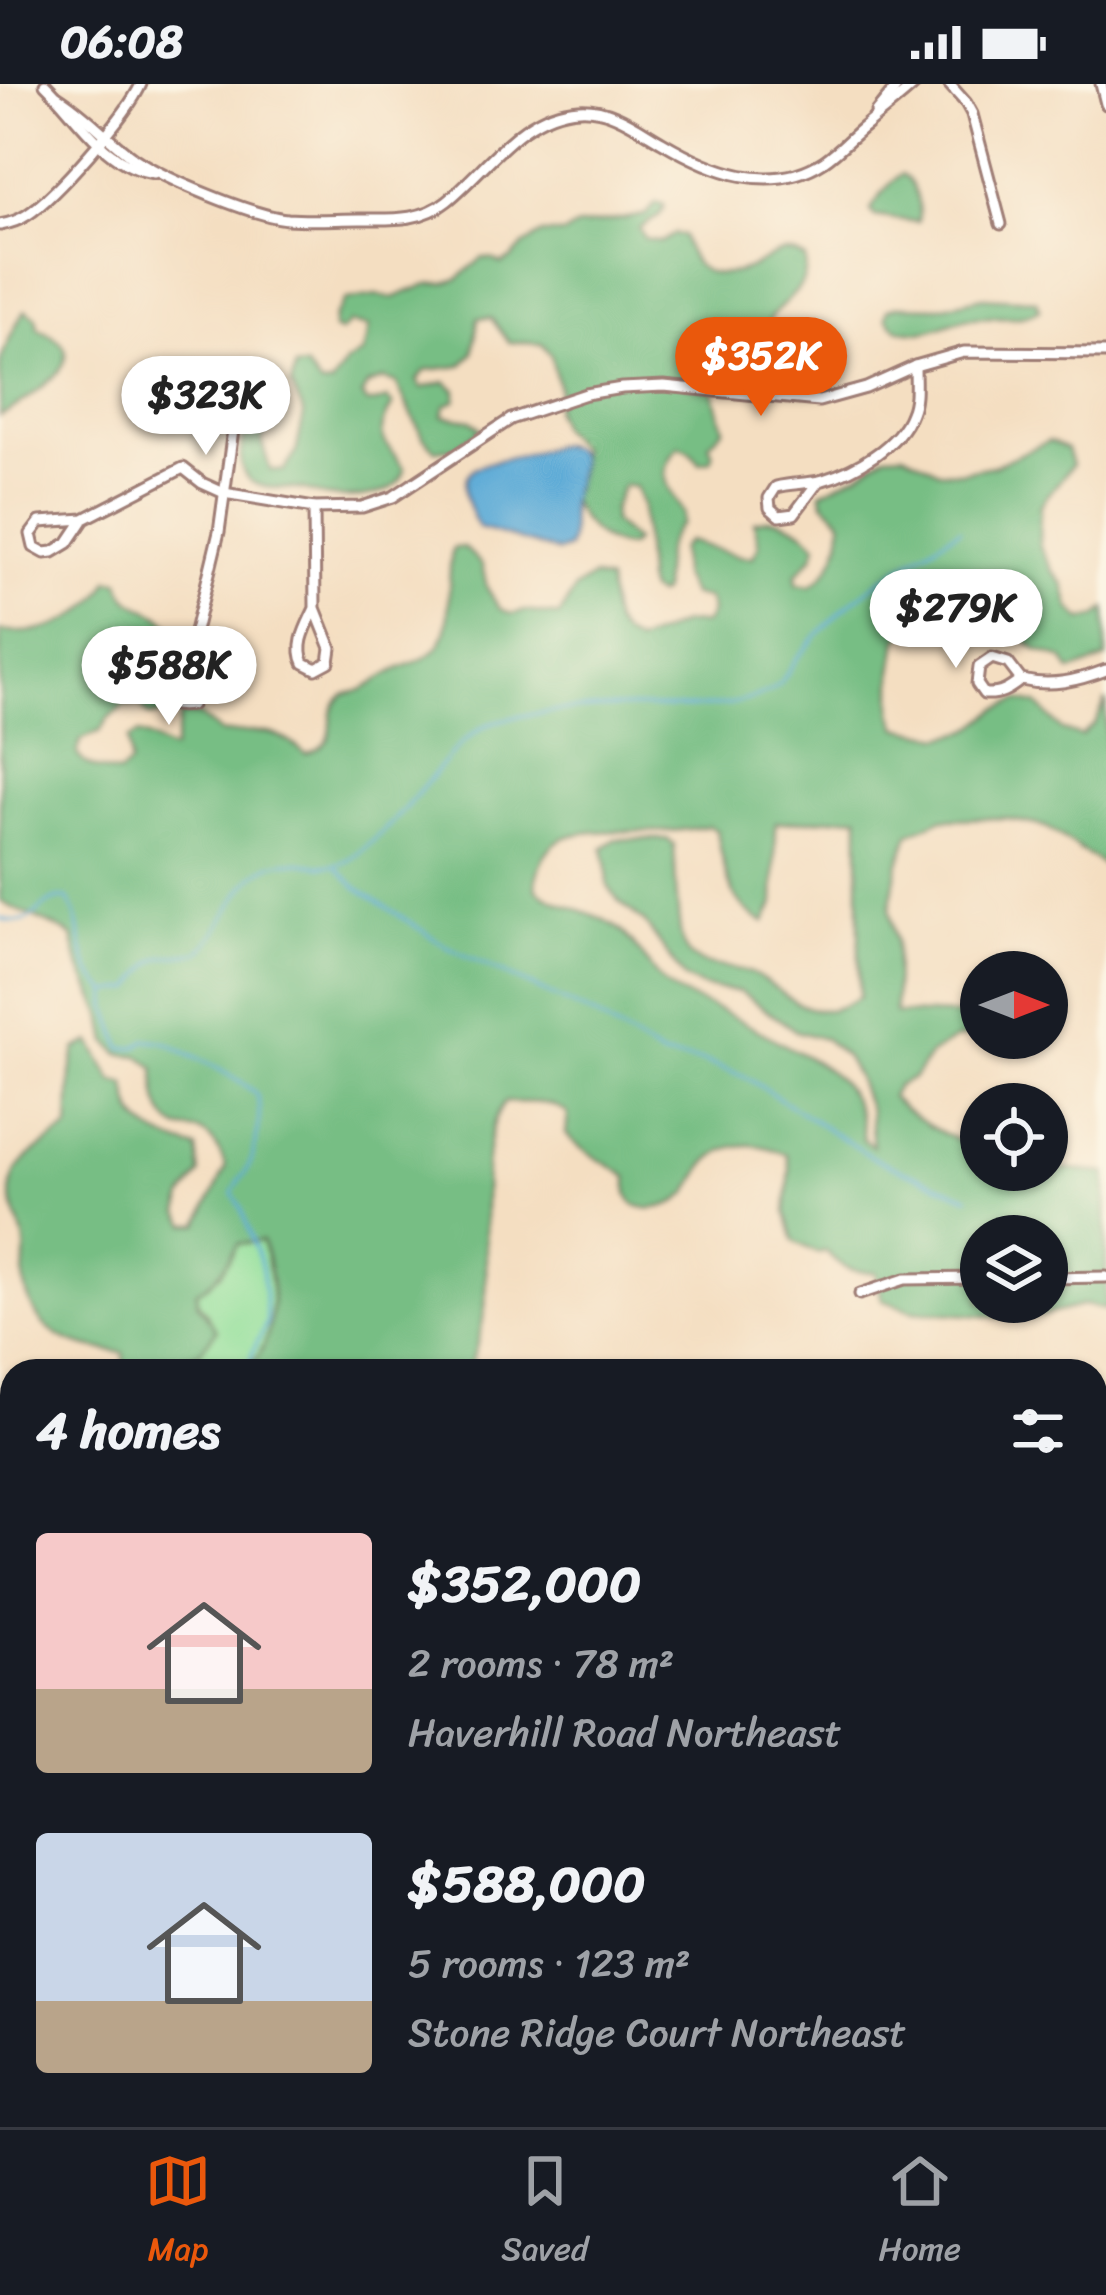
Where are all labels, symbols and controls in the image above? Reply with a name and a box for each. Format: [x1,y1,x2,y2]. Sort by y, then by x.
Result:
text: 06:08 [60,2,183,82]
pin: $352K [677,317,845,419]
text: $352K [702,321,820,390]
pin: $323K [122,356,290,458]
text: $323K [148,360,264,429]
pin: $279K [872,569,1040,671]
text: $279K [897,573,1015,642]
pin: $588K [85,626,253,728]
text: $588K [109,630,229,699]
north arrow [960,951,1068,1059]
map controls [960,951,1068,1323]
button: locate [960,1083,1068,1191]
button: layers [960,1215,1068,1323]
text: 4 homes [36,1386,220,1476]
icon: filters [1005,1398,1071,1464]
text: $352,000 [408,1539,641,1629]
icon: home [132,1581,276,1725]
text: 2 rooms · 78 m² [408,1629,674,1698]
text: Haverhill Road Northeast [408,1698,842,1767]
text: $588,000 [408,1839,645,1929]
icon: home [132,1881,276,2025]
text: 5 rooms · 123 m² [408,1929,690,1998]
text: Stone Ridge Court Northeast [408,1998,906,2067]
tab: Map [145,2148,211,2278]
tab: Saved [501,2148,588,2278]
tab: Home [878,2148,961,2278]

